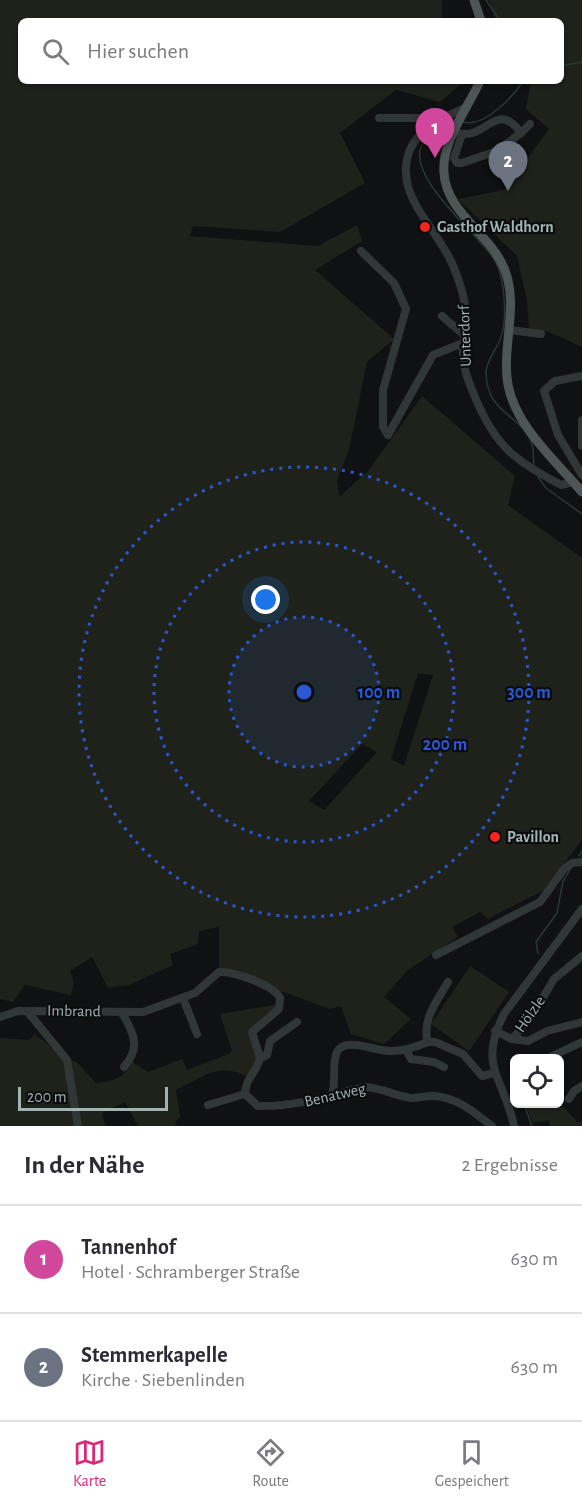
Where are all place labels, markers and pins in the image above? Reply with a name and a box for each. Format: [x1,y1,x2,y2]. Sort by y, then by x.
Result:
pin: 1 [416,108,454,158]
pin: 2 [488,142,528,191]
place label: Gasthof Waldhorn [437,219,554,235]
marker: Gasthof Waldhorn [418,220,432,234]
centre of rings [294,682,314,702]
place label: Pavillon [507,829,559,845]
marker: Pavillon [488,830,502,844]

